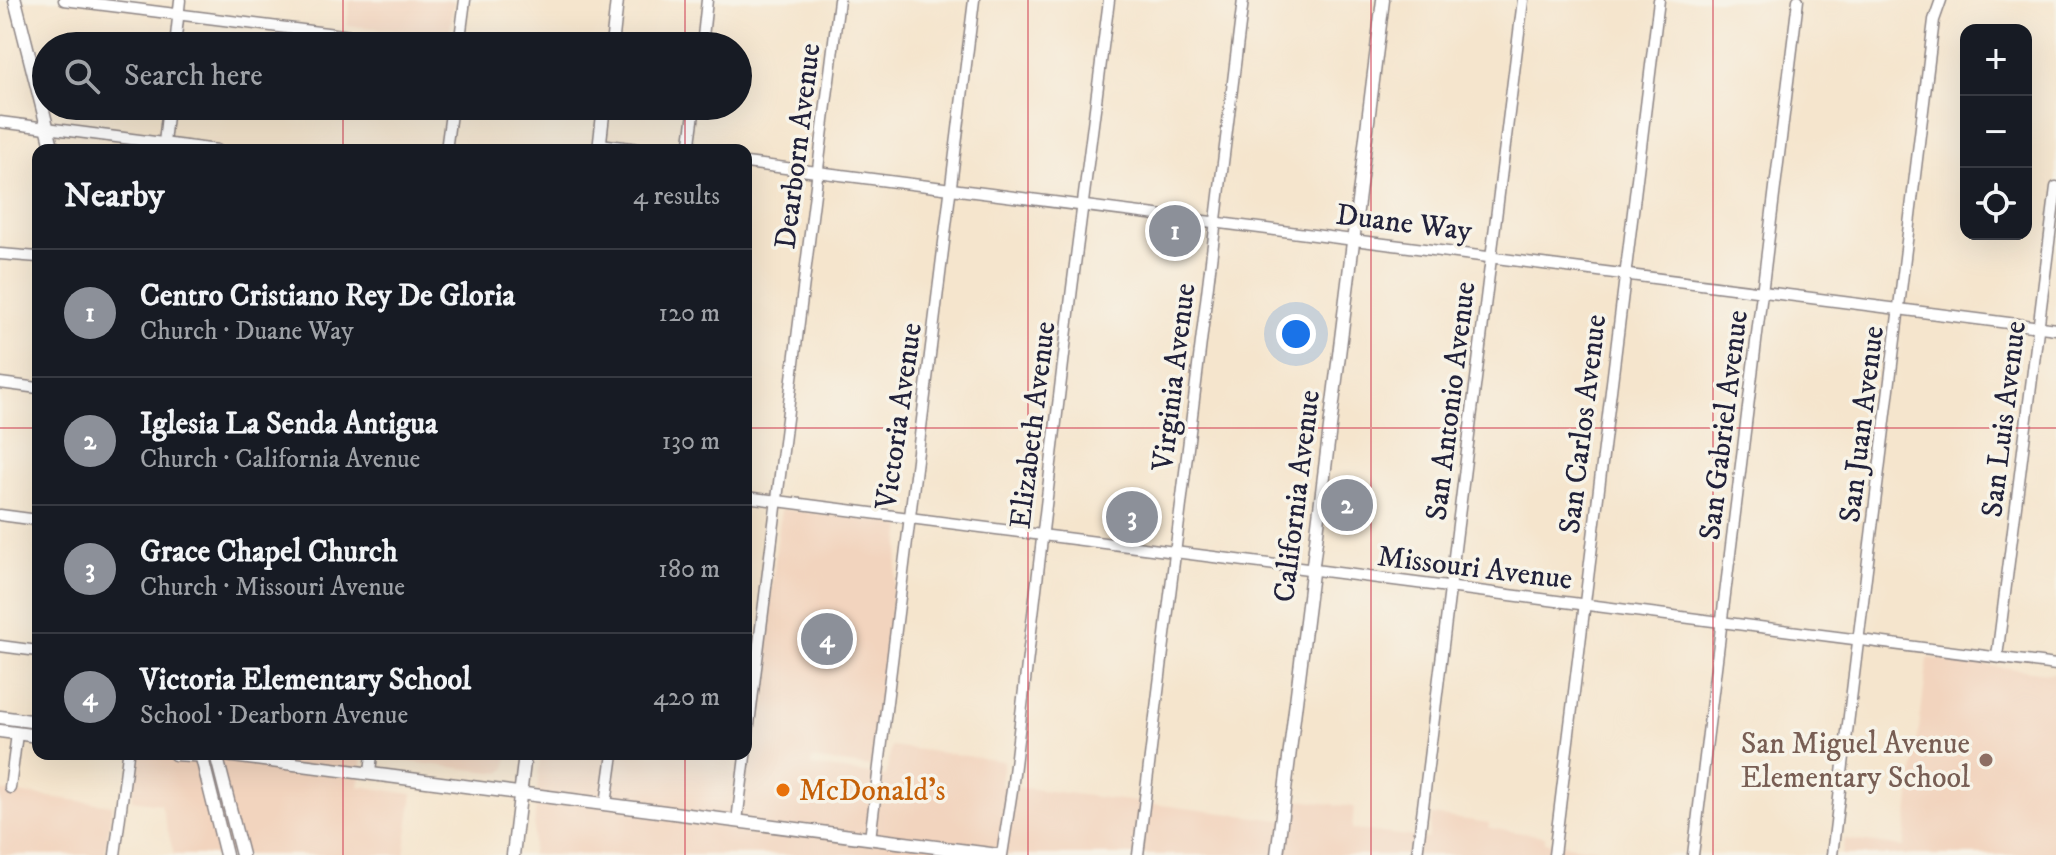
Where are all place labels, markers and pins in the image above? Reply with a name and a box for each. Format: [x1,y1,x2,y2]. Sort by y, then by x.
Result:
pin: 1 [1149,201,1201,261]
pin: 2 [1321,475,1373,535]
pin: 3 [1106,487,1158,547]
pin: 4 [801,609,853,669]
place label: San Miguel Avenue Elementary School [1741,726,1970,797]
marker: San Miguel Avenue Elementary School [1977,751,1995,769]
place label: McDonald's [799,773,946,810]
marker: McDonald's [774,781,792,799]

